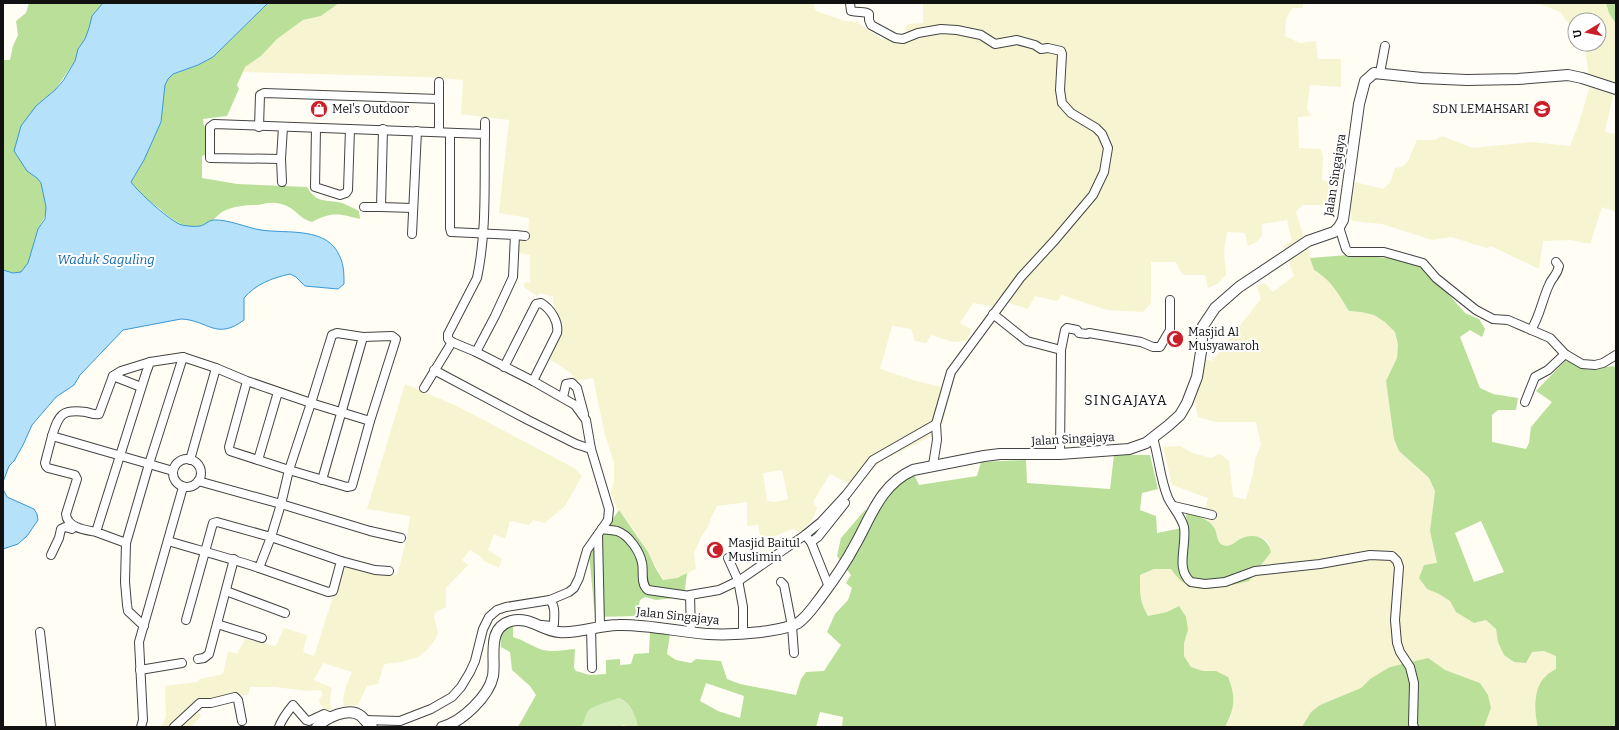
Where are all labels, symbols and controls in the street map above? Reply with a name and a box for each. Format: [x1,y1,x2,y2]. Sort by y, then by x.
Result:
north arrow [1567,12,1607,52]
text: U [1571,28,1585,39]
shop icon: Mel's Outdoor [309,99,329,119]
school or university icon: SDN LEMAHSARI [1532,99,1552,119]
place label: Mel's Outdoor [332,102,410,116]
place label: SDN LEMAHSARI [1433,102,1529,116]
street label: Jalan Singajaya [1321,132,1349,218]
water label: Waduk Saguling [57,252,155,267]
place label: Masjid Al Musyawaroh [1188,325,1260,353]
mosque icon: Masjid Al Musyawaroh [1165,329,1185,349]
district label: SINGAJAYA [1084,392,1168,409]
street label: Jalan Singajaya [1030,430,1115,448]
place label: Masjid Baitul Muslimin [728,536,801,564]
mosque icon: Masjid Baitul Muslimin [705,540,725,560]
street label: Jalan Singajaya [635,605,721,627]

